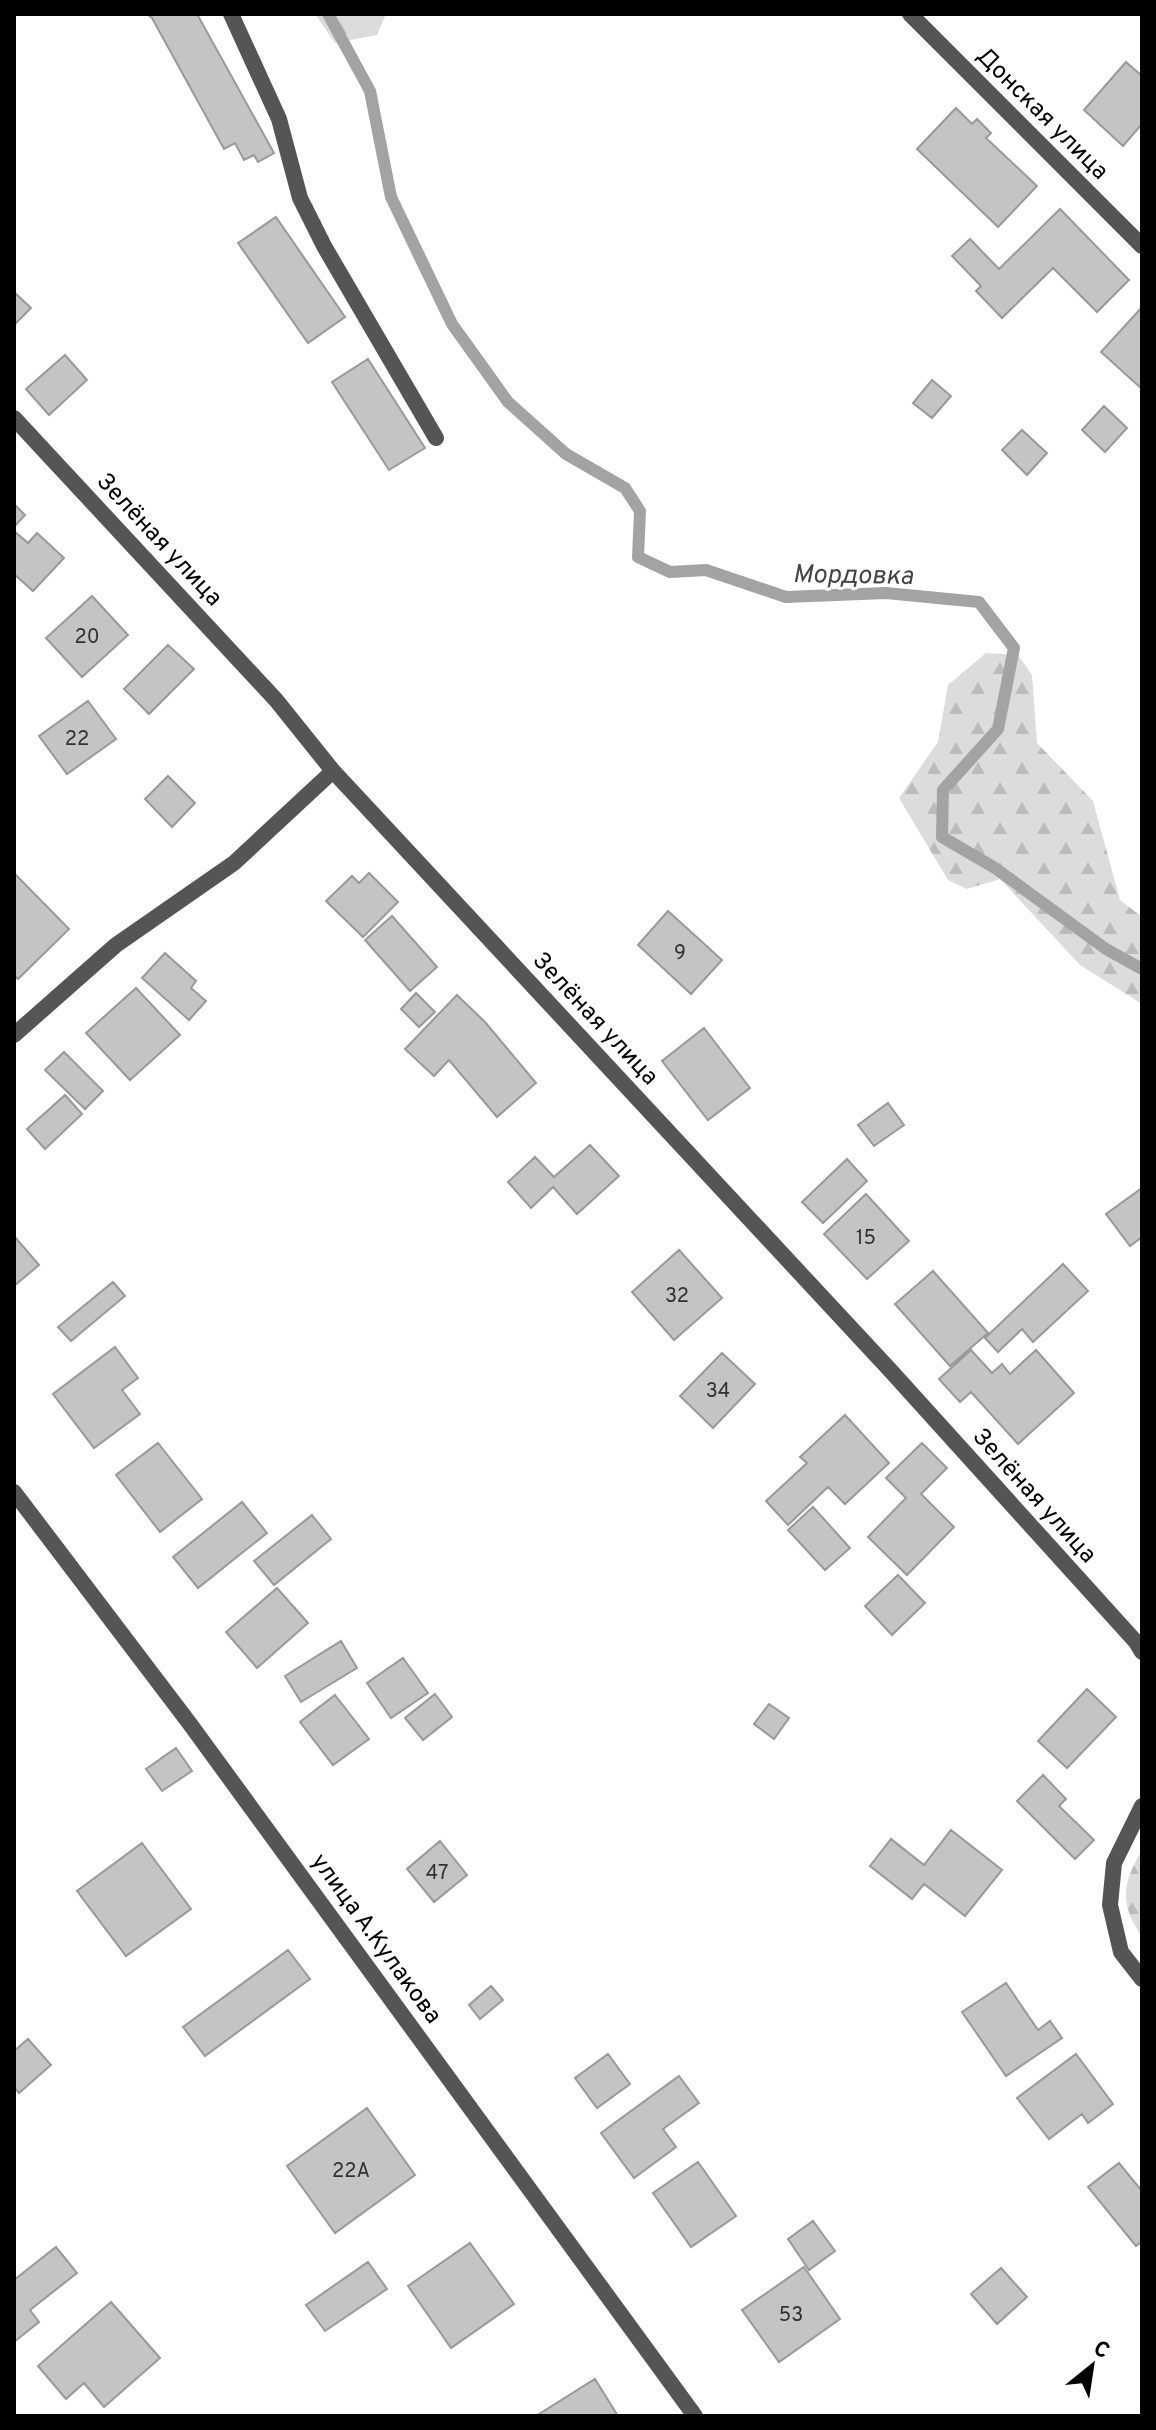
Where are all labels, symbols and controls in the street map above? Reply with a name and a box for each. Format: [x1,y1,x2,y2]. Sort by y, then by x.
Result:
street label: Донская улица [969,42,1114,187]
street label: Зелёная улица [89,467,228,613]
water label: Мордовка [792,559,914,594]
house number: 20 [74,625,100,651]
house number: 22 [65,727,89,753]
house number: 9 [674,941,686,967]
street label: Зелёная улица [525,946,664,1092]
house number: 15 [856,1226,876,1252]
house number: 32 [665,1284,689,1310]
house number: 34 [706,1379,730,1405]
street label: Зелёная улица [965,1423,1102,1570]
street label: улица А.Кулакова [303,1848,447,2030]
house number: 47 [426,1861,448,1887]
house number: 22А [332,2159,370,2185]
house number: 53 [779,2303,803,2329]
north arrow [1052,2326,1132,2406]
text: С [1088,2336,1114,2366]

